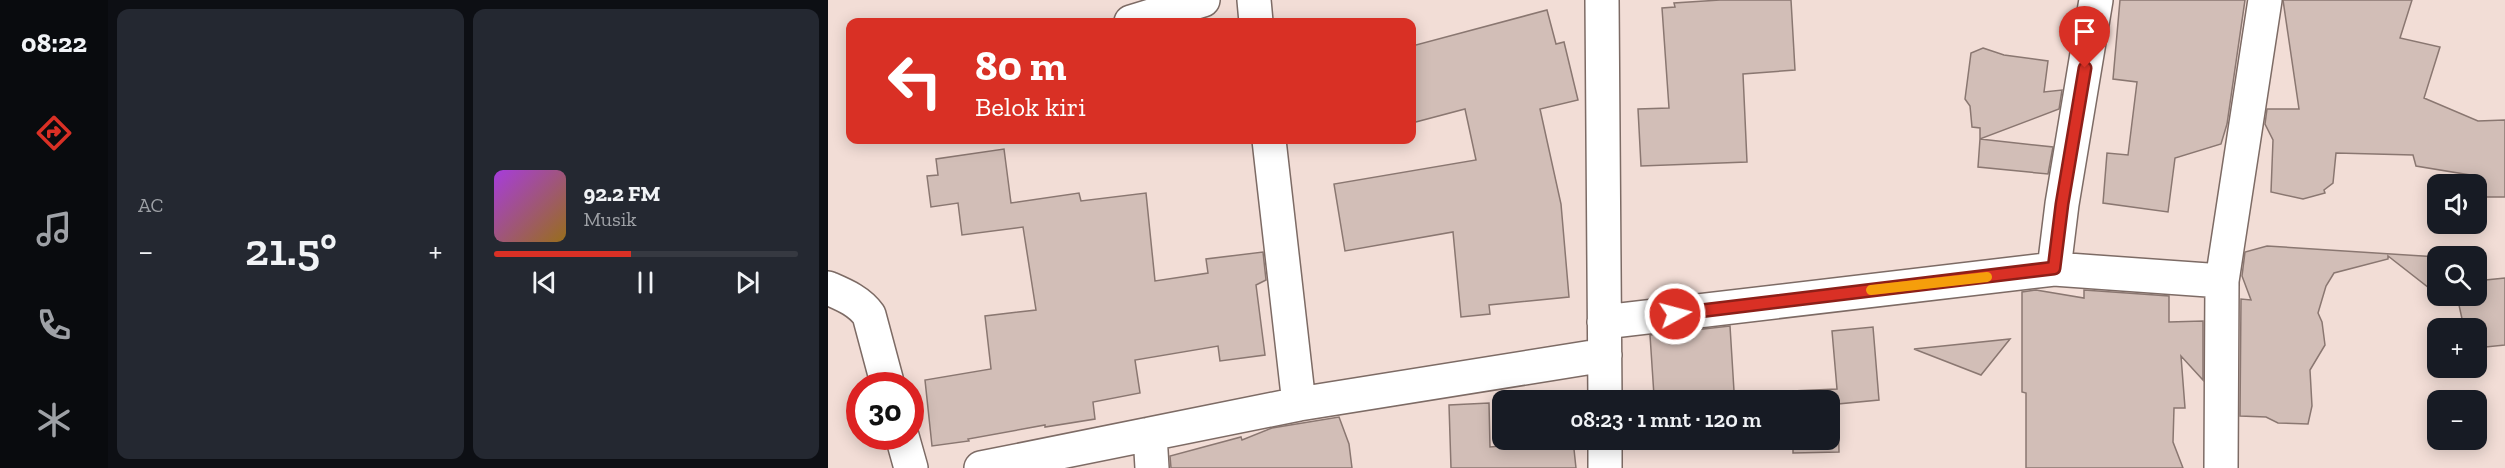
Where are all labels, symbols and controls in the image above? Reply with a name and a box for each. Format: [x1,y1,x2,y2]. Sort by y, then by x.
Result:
pin [2059,6,2110,68]
icon: arrive [2068,15,2101,48]
text: 08:22 [21,27,87,59]
text: 80 m [975,40,1066,91]
icon: left [876,42,954,120]
text: Belok kiri [975,91,1086,123]
icon: directions [33,112,75,154]
map controls [2427,174,2487,450]
button: sound [2427,174,2487,234]
text: 92.2 FM [584,180,660,207]
text: AC [138,193,163,217]
text: Musik [584,207,637,231]
icon: music [33,208,75,250]
text: 21.5° [245,223,337,277]
text: − [138,231,153,270]
text: + [429,231,443,270]
button: search [2427,246,2487,306]
icon: previous [528,266,561,299]
icon: pause [629,266,662,299]
icon: next [731,266,764,299]
position arrow [1643,282,1707,346]
icon: phone [33,304,75,346]
button: + [2427,318,2487,378]
speed limit sign: 30 [846,372,924,450]
button: − [2427,390,2487,450]
icon: climate [33,399,75,441]
text: 08:23 · 1 mnt · 120 m [1571,406,1761,433]

